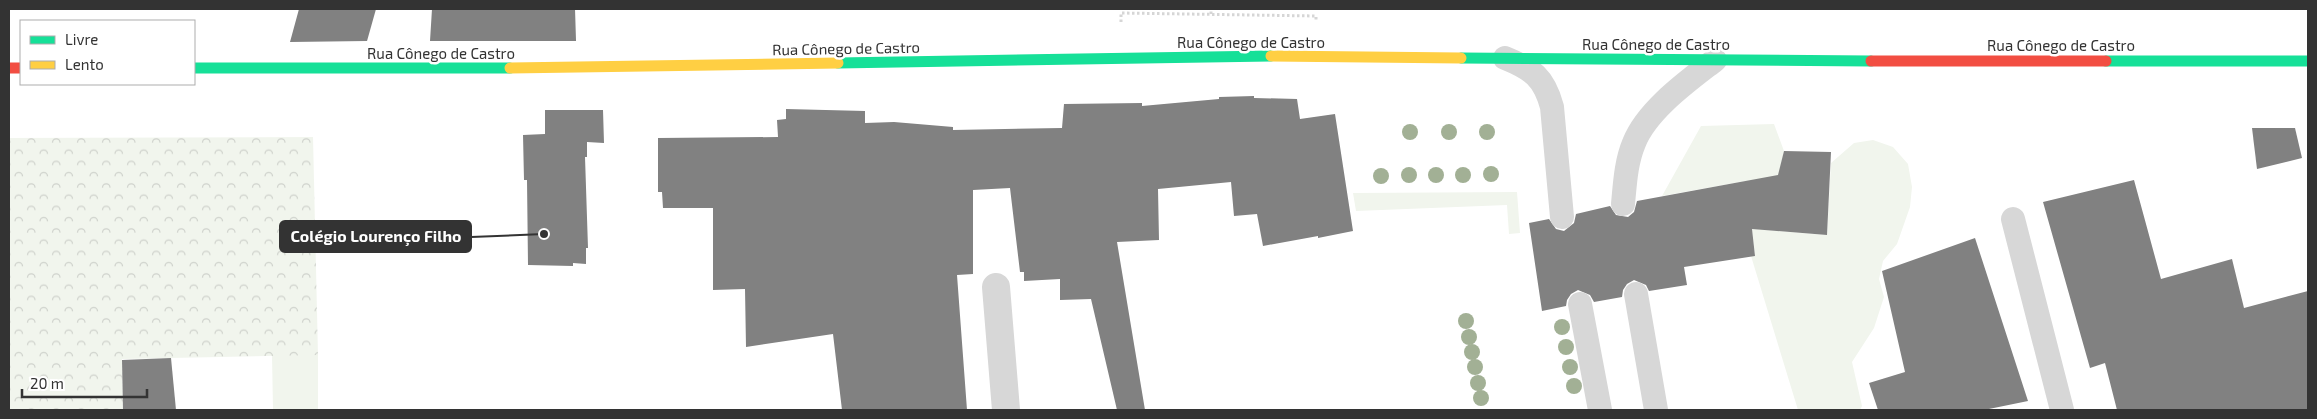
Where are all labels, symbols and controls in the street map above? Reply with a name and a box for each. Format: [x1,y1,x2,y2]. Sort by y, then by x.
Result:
legend [20,20,195,85]
text: Livre [65,30,98,48]
street label: Rua Cônego de Castro [1177,33,1325,51]
street label: Rua Cônego de Castro [1582,35,1730,53]
street label: Rua Cônego de Castro [1987,36,2135,54]
street label: Rua Cônego de Castro [772,38,920,58]
street label: Rua Cônego de Castro [367,44,515,62]
text: Lento [65,55,104,73]
callout: Colégio Lourenço Filho [280,221,471,252]
text: Colégio Lourenço Filho [290,226,462,247]
scale bar [22,366,148,398]
text: 20 m [30,374,64,392]

